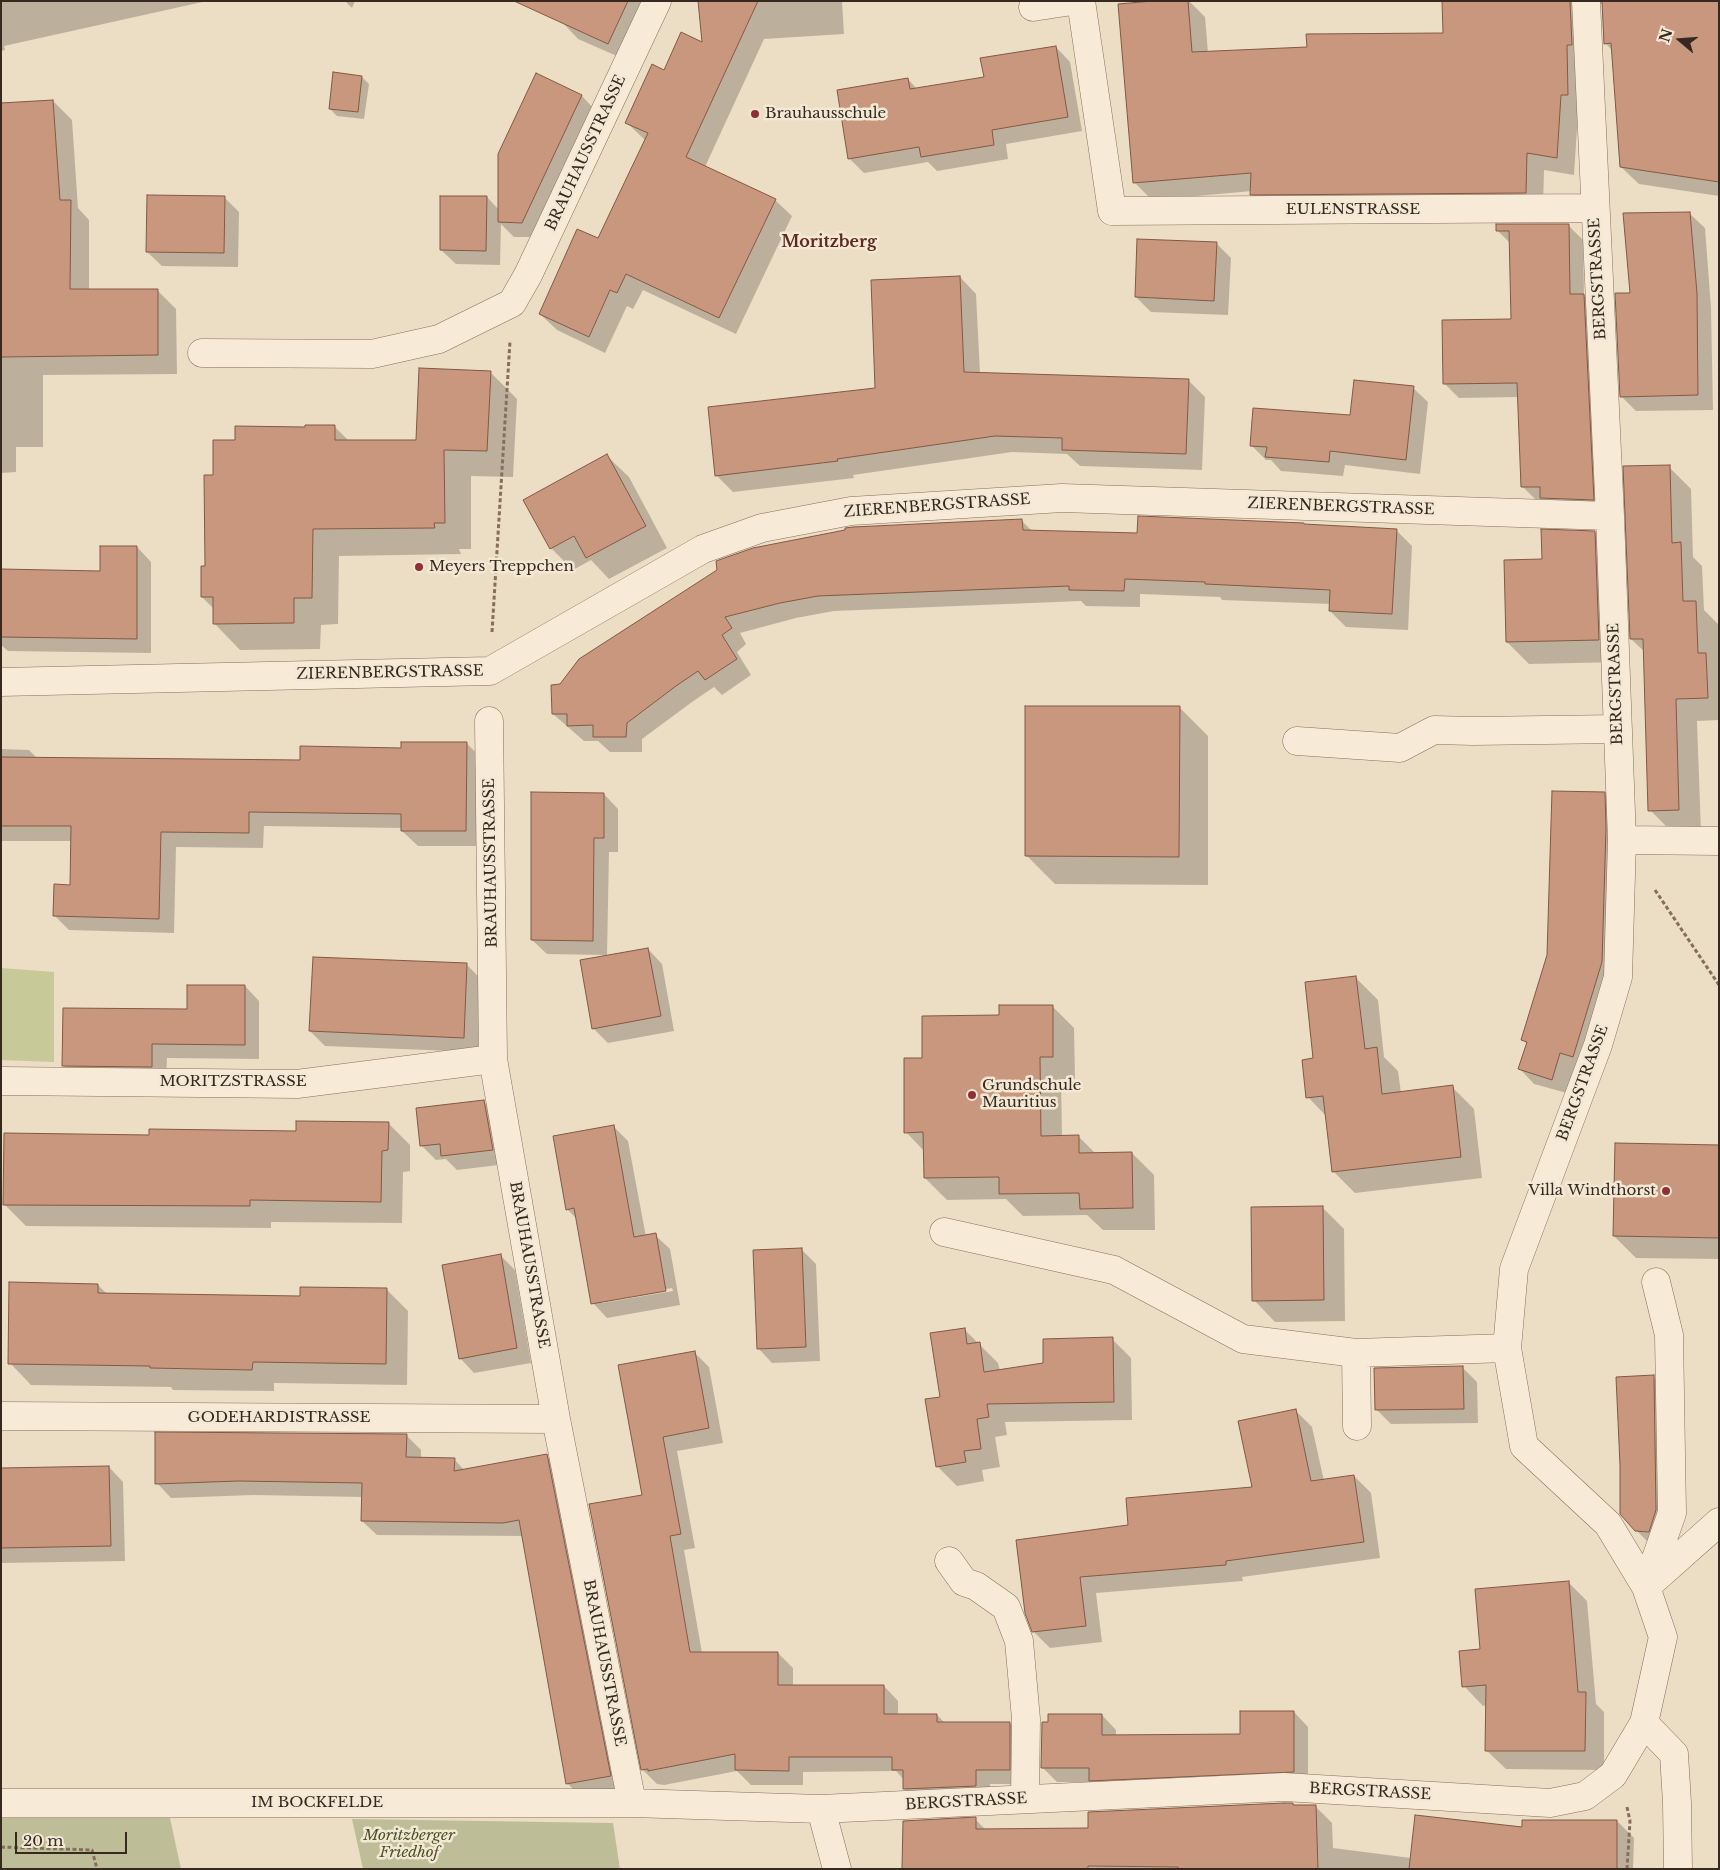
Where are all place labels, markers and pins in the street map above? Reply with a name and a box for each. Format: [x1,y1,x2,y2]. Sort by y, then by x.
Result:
place label: Brauhausschule [765,105,886,123]
marker: Brauhausschule [749,108,761,120]
place label: Meyers Treppchen [429,558,574,576]
marker: Meyers Treppchen [413,561,425,573]
place label: Grundschule Mauritius [982,1077,1081,1112]
marker: Grundschule Mauritius [966,1089,978,1101]
place label: Villa Windthorst [1528,1182,1656,1200]
marker: Villa Windthorst [1660,1185,1672,1197]

